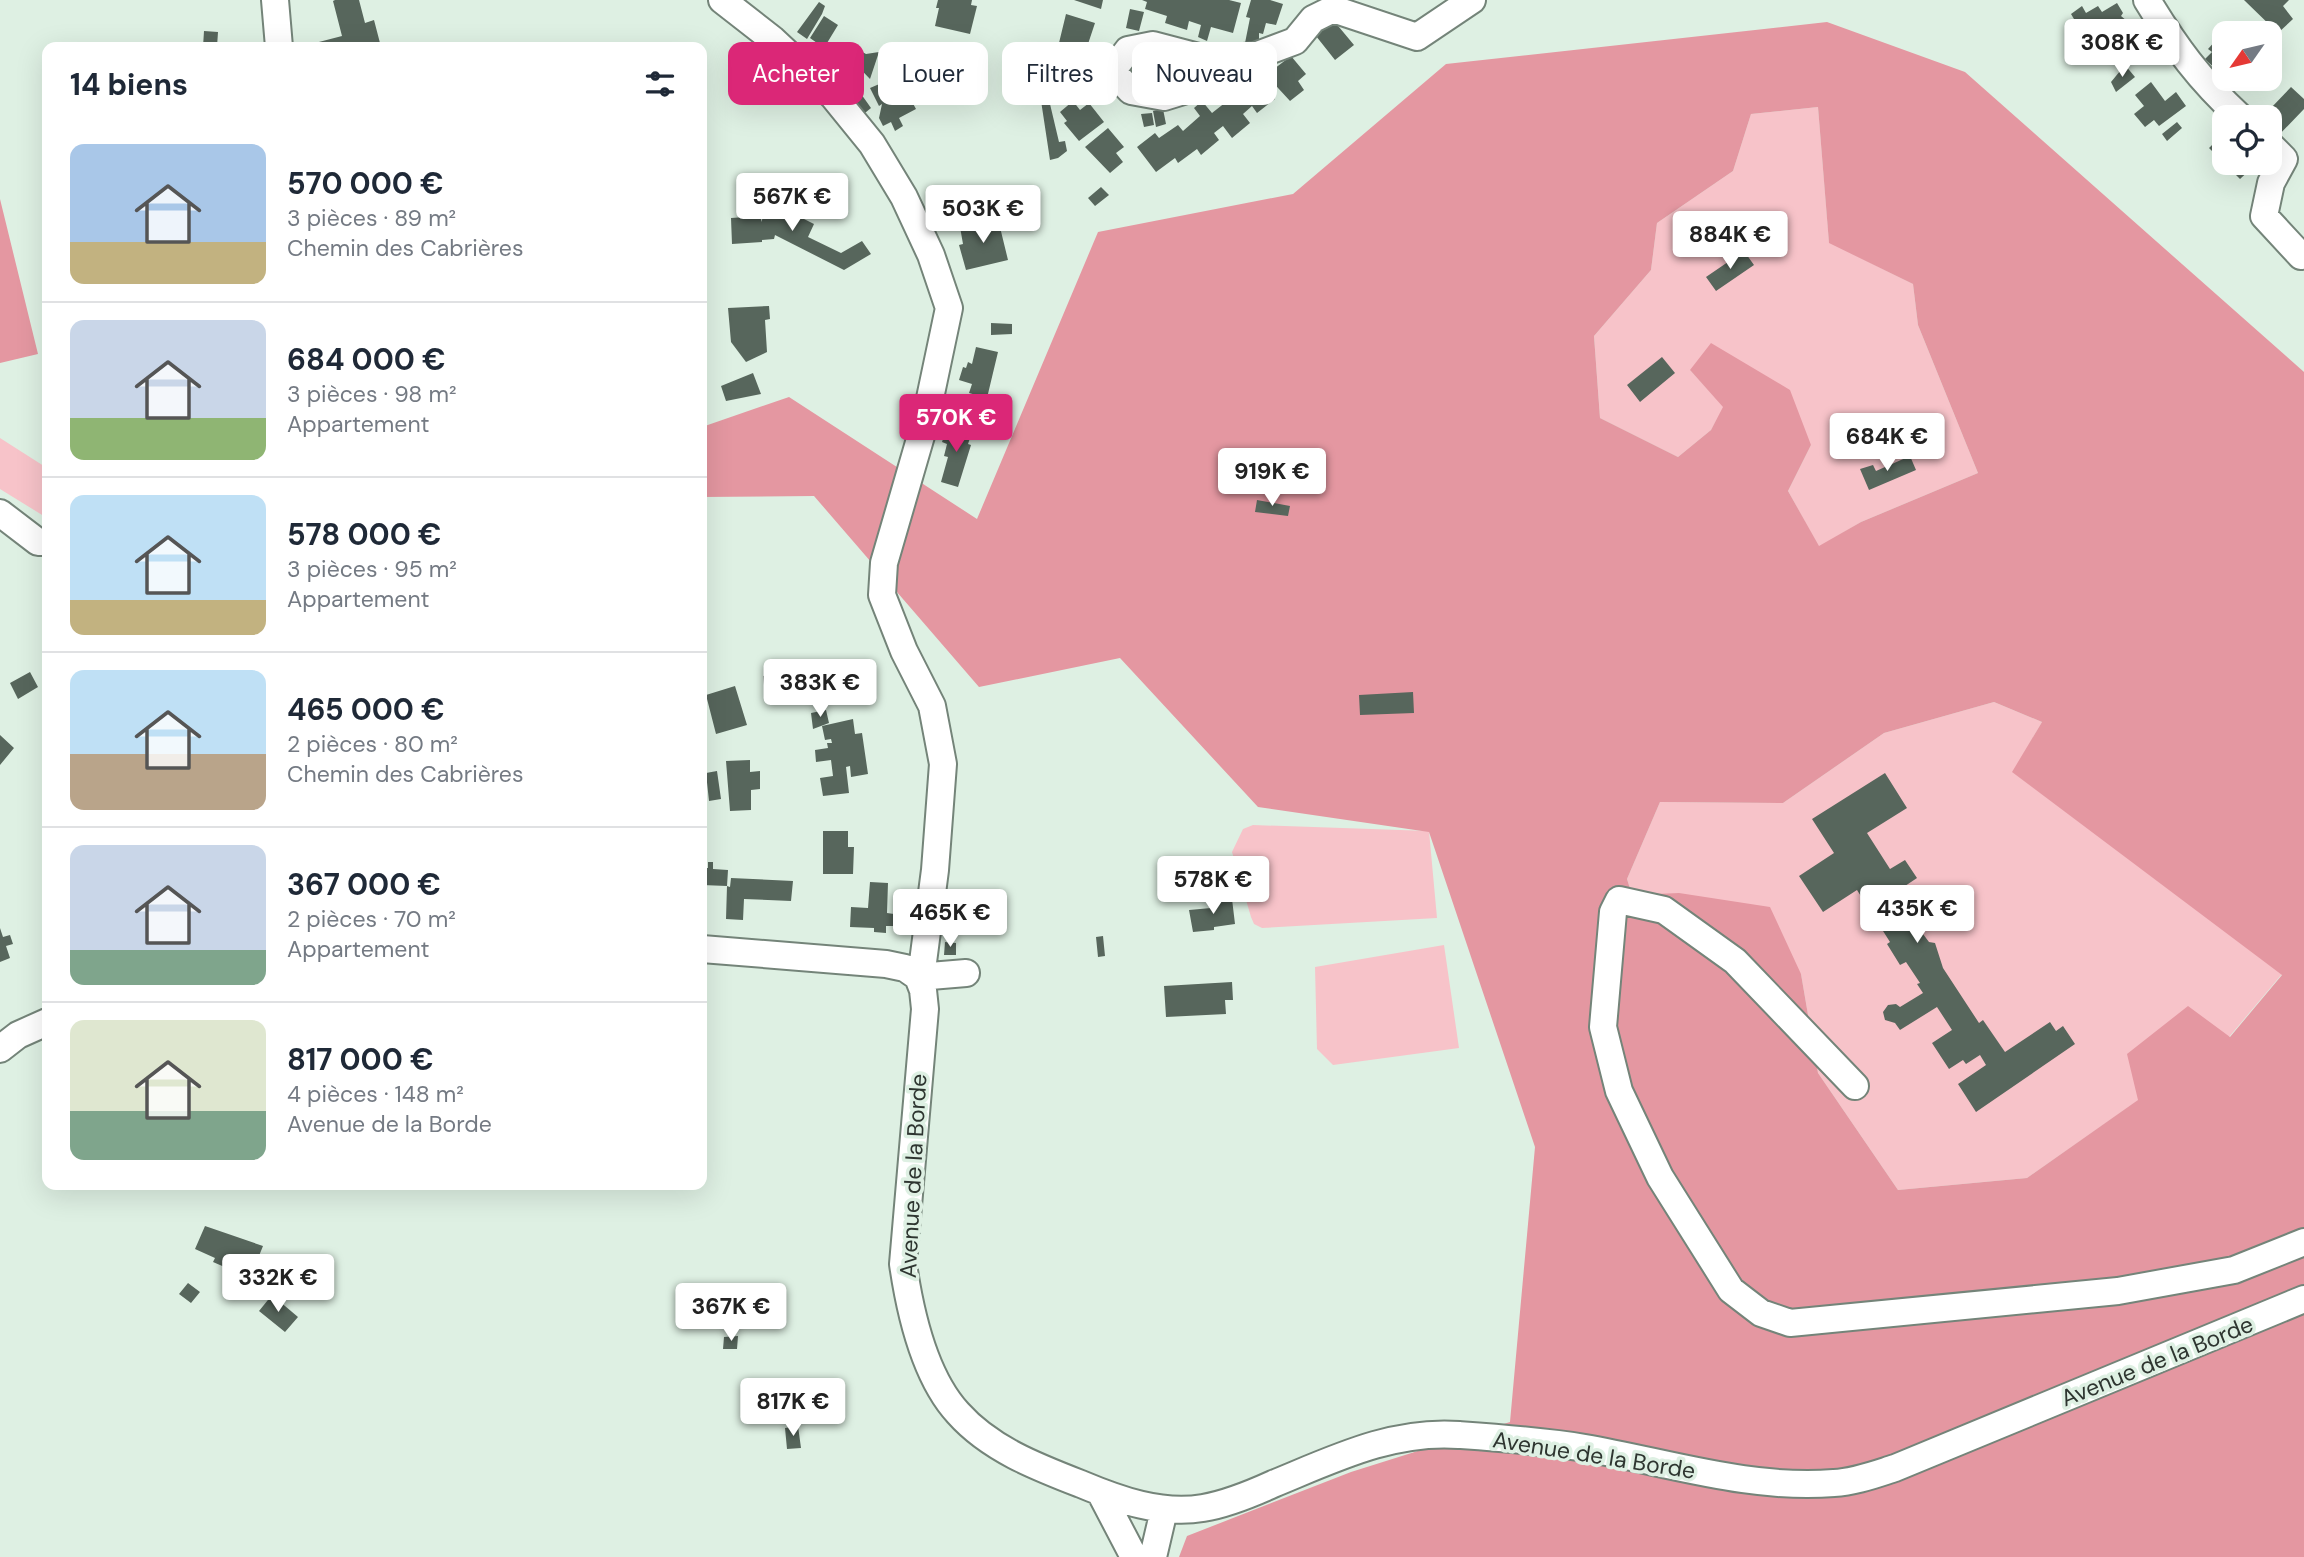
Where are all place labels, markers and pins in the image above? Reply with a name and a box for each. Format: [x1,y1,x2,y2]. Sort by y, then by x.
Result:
pin: 308K € [2065,20,2179,79]
pin: 567K € [735,174,849,233]
pin: 503K € [926,186,1040,245]
pin: 884K € [1673,212,1787,271]
pin: 570K € [899,394,1013,454]
pin: 684K € [1830,414,1944,473]
pin: 919K € [1215,448,1329,508]
pin: 383K € [763,660,877,719]
pin: 578K € [1156,856,1270,916]
pin: 435K € [1860,886,1974,945]
pin: 465K € [893,890,1007,949]
pin: 332K € [221,1254,335,1314]
pin: 367K € [674,1284,788,1343]
pin: 817K € [736,1378,850,1438]

